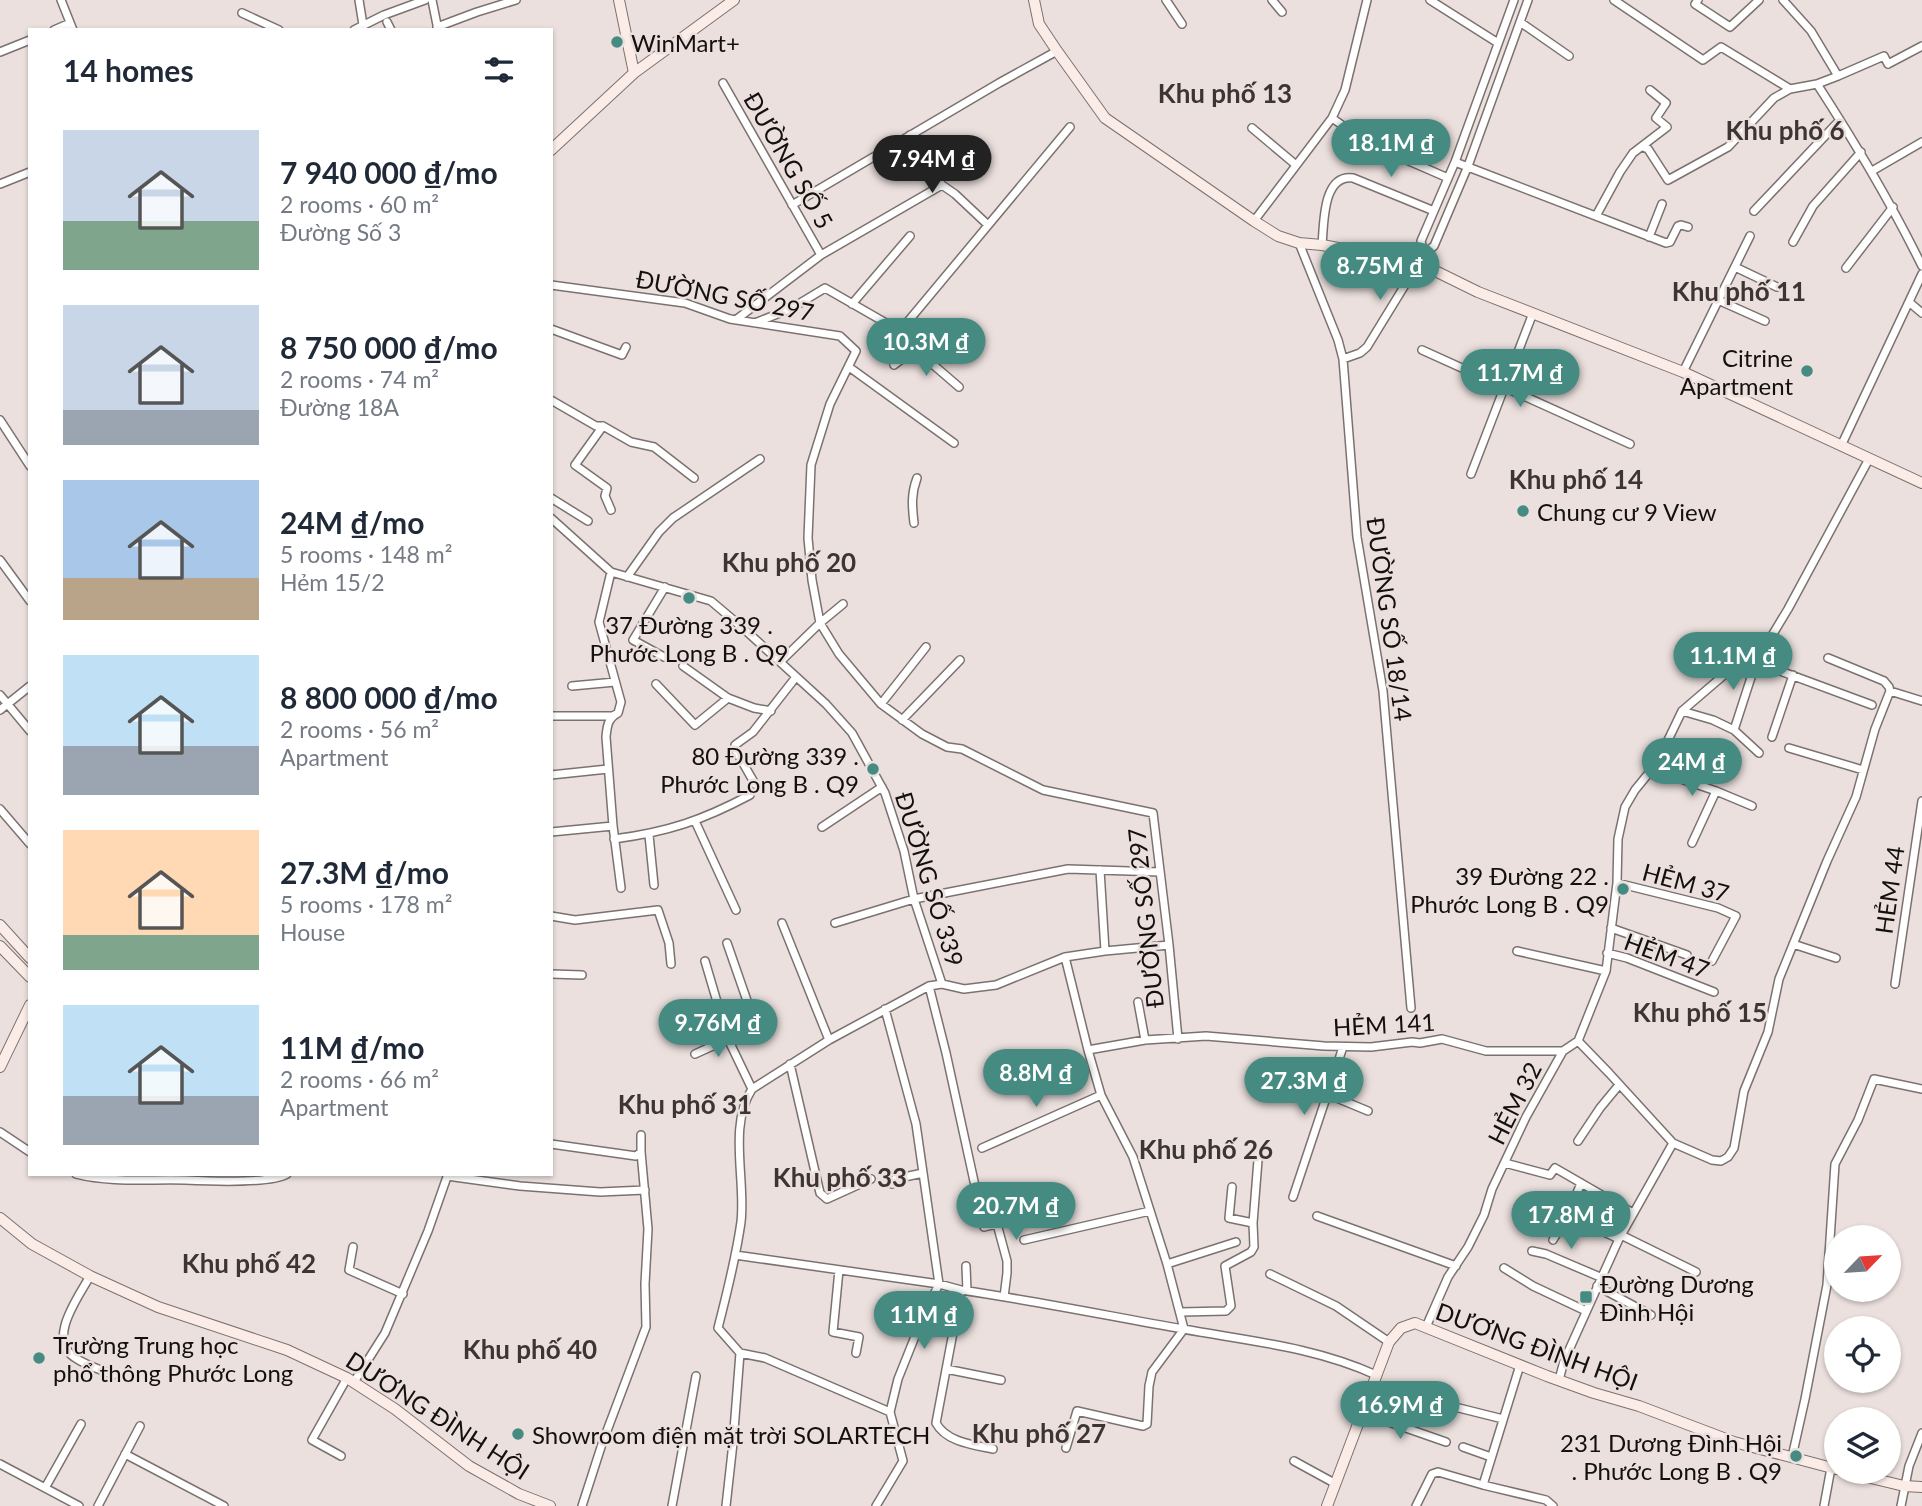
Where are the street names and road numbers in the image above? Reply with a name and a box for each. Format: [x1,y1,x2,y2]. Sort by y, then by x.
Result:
street label: ĐƯỜNG SỐ 5 [738,87,840,233]
street label: ĐƯỜNG SỐ 297 [633,264,817,326]
street label: ĐƯỜNG SỐ 18/14 [1361,515,1419,723]
street label: ĐƯỜNG SỐ 339 [890,788,970,970]
street label: ĐƯỜNG SỐ 297 [1121,827,1169,1009]
street label: HẺM 44 [1868,844,1910,936]
street label: HẺM 37 [1640,857,1732,907]
street label: HẺM 47 [1620,926,1714,984]
street label: HẺM 141 [1332,1007,1436,1041]
street label: HẺM 32 [1481,1057,1547,1149]
street label: DƯƠNG ĐÌNH HỘI [1432,1296,1642,1396]
street label: DƯƠNG ĐÌNH HỘI [341,1345,535,1485]

